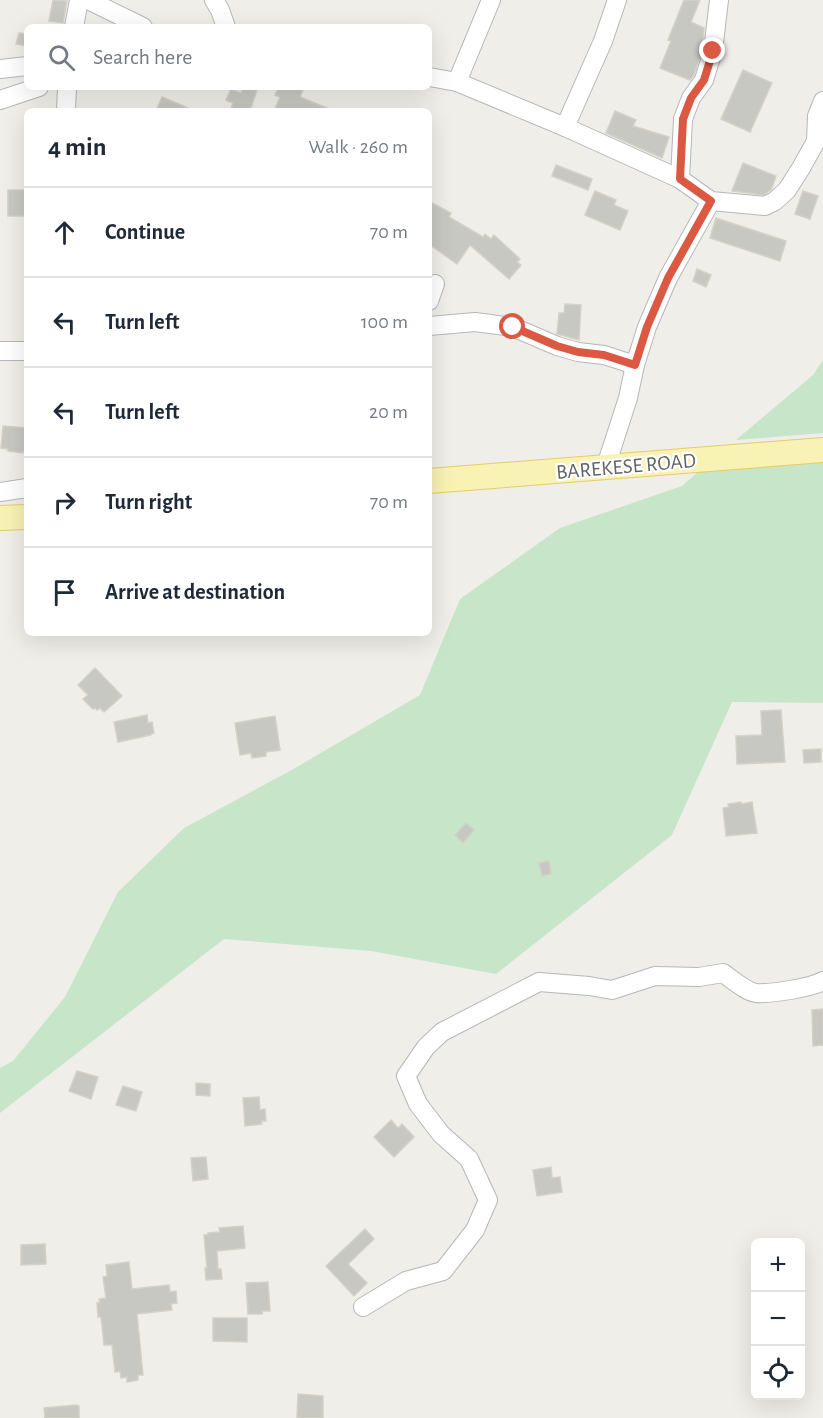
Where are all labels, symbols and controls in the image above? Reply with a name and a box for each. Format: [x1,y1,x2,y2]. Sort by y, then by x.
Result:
search box [24,24,432,90]
route end [699,37,725,63]
icon: search [45,41,78,74]
text: Search here [93,46,192,68]
text: 4 min [48,134,107,160]
text: Walk · 260 m [308,137,408,157]
icon: ahead [48,216,81,249]
text: Continue [105,221,185,243]
text: 70 m [370,222,408,242]
icon: left [48,306,81,339]
text: Turn left [105,311,179,333]
text: 100 m [361,312,408,332]
route start [499,313,525,339]
icon: left [48,396,81,429]
text: Turn left [105,401,179,423]
text: 20 m [369,402,408,422]
street label: BAREKESE ROAD [555,450,697,483]
icon: right [48,486,81,519]
text: Turn right [105,491,192,513]
text: 70 m [370,492,408,512]
icon: arrive [48,576,81,609]
text: Arrive at destination [105,581,285,603]
map controls [751,1238,805,1400]
button: + [751,1238,805,1292]
button: − [751,1292,805,1346]
button: locate [751,1346,805,1400]

